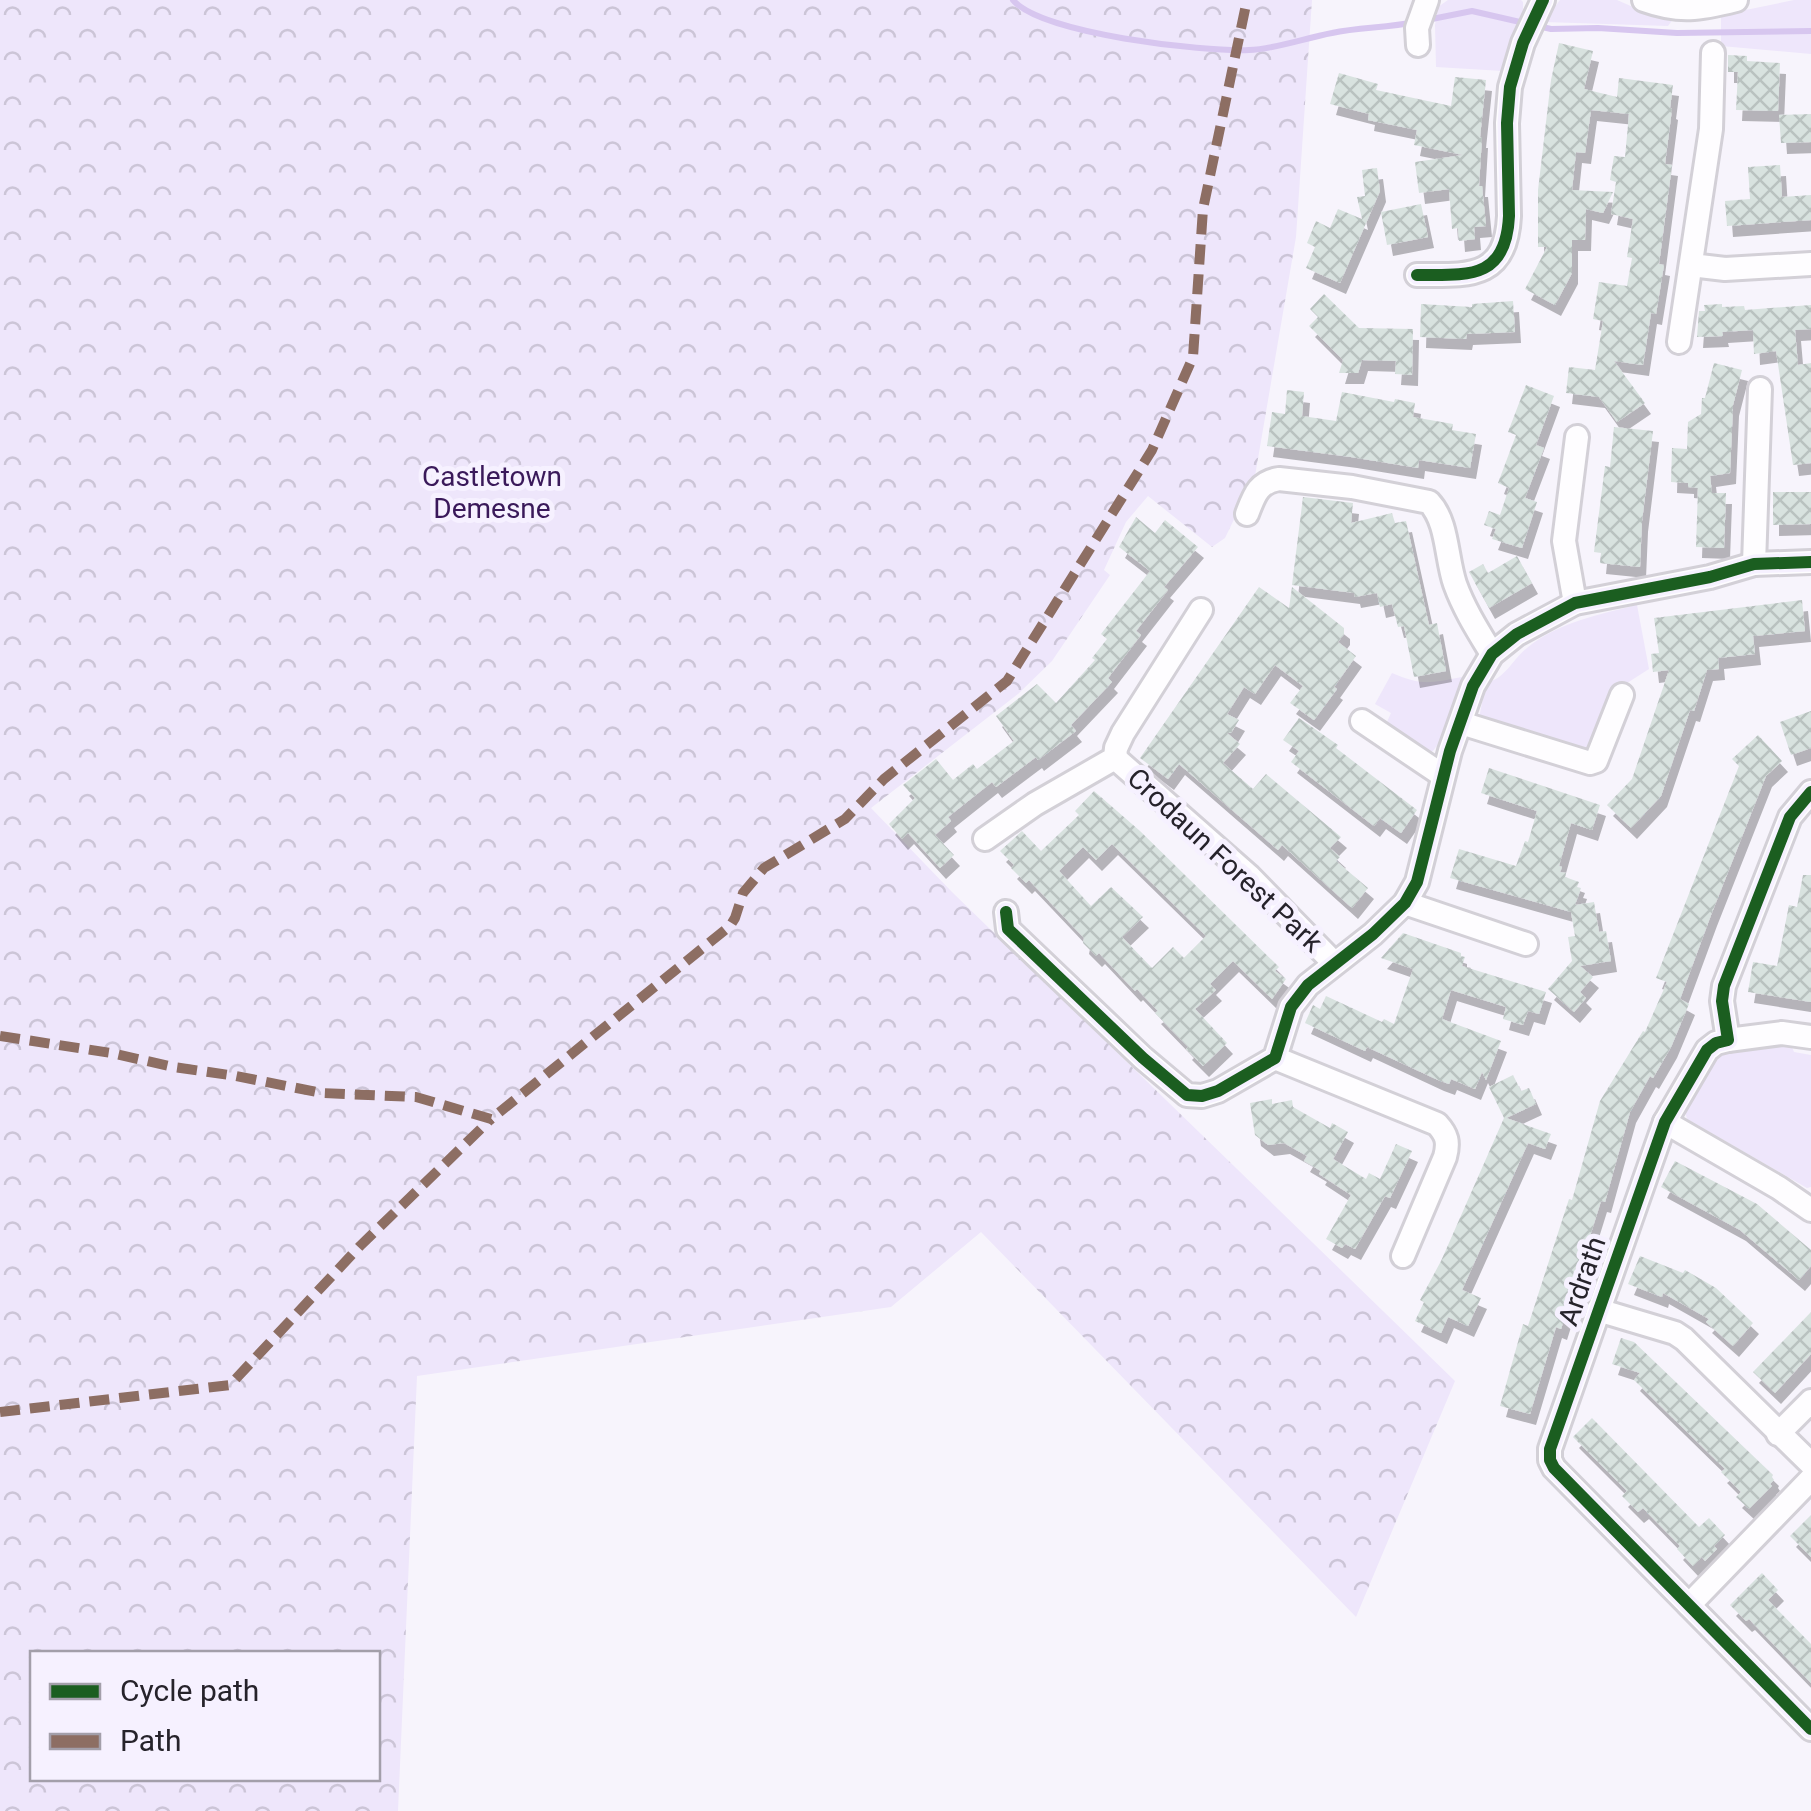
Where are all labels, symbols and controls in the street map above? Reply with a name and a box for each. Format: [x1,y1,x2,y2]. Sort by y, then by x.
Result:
park label: Castletown Demesne [422,460,562,525]
street label: Crodaun Forest Park [1121,761,1330,959]
street label: Ardrath [1551,1232,1613,1330]
legend [30,1651,380,1781]
text: Cycle path [120,1673,259,1708]
text: Path [120,1723,181,1758]

